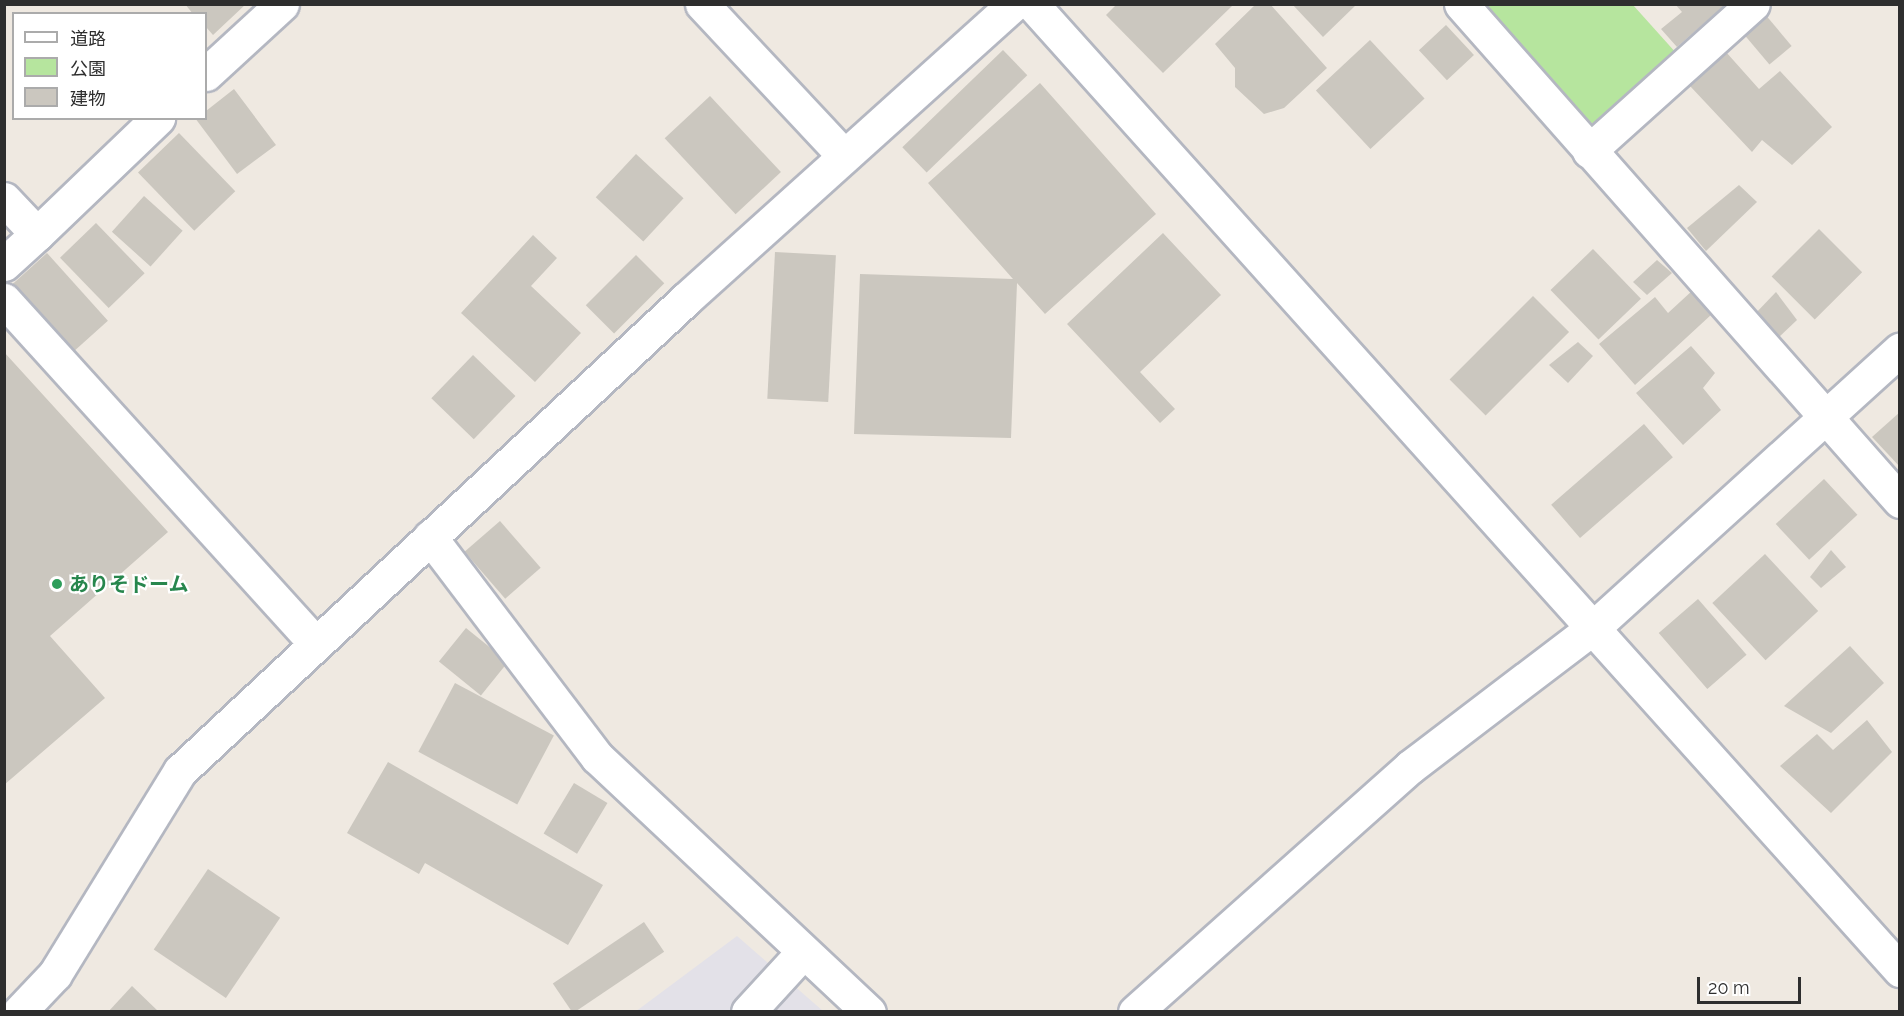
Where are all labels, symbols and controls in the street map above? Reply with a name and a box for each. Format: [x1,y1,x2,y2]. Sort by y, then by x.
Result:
legend [12,12,207,120]
text: 道路 [70,28,106,49]
text: 公園 [70,58,106,79]
text: 建物 [70,88,106,109]
place label: ありそドーム [69,572,189,596]
marker: ありそドーム [50,577,64,591]
scale bar [1700,965,1804,1003]
text: 20 m [1708,977,1750,998]

